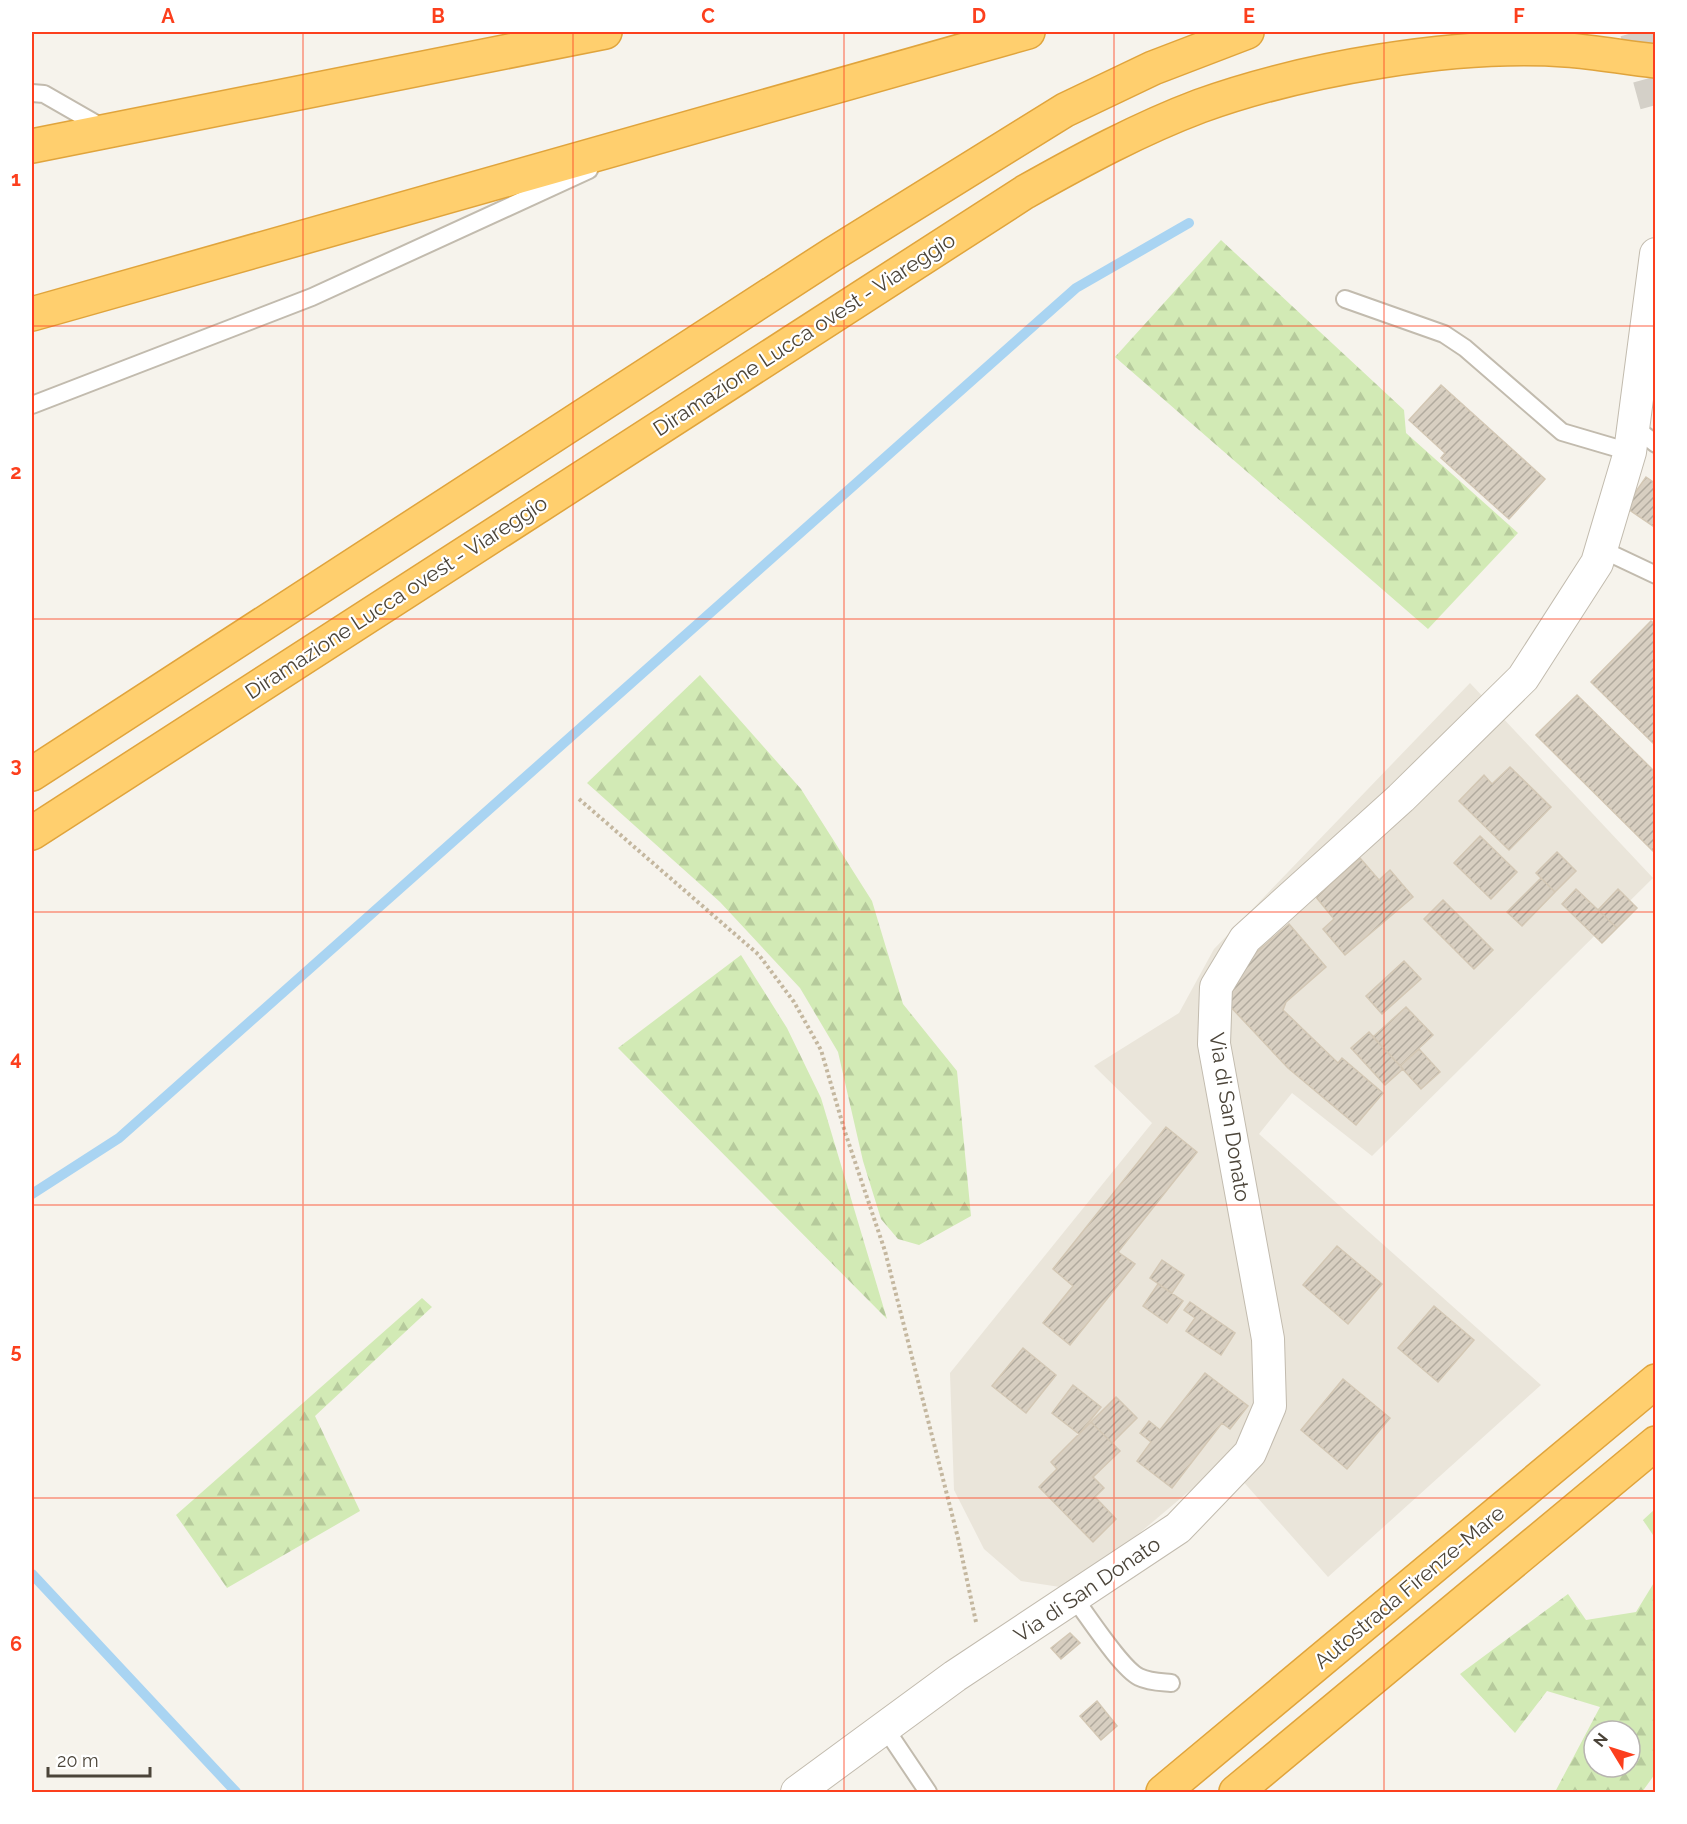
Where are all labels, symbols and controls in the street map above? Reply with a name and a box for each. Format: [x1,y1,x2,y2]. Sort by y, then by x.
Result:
text: A [161,4,175,28]
text: B [431,4,445,28]
text: C [701,4,715,28]
text: D [972,4,986,28]
text: E [1243,4,1255,28]
text: F [1513,4,1525,28]
text: 1 [11,167,21,191]
street label: Diramazione Lucca ovest - Viareggio [648,227,960,441]
text: 2 [10,460,22,484]
street label: Diramazione Lucca ovest - Viareggio [240,490,552,704]
text: 3 [10,753,22,777]
street label: Via di San Donato [1204,1031,1256,1203]
text: 4 [10,1046,22,1070]
text: 5 [10,1339,22,1363]
street label: Autostrada Firenze-Mare [1309,1500,1509,1674]
street label: Via di San Donato [1009,1531,1165,1647]
text: 6 [10,1632,22,1656]
north arrow [1582,1719,1642,1779]
text: N [1589,1729,1612,1751]
scale bar [48,1740,150,1778]
text: 20 m [57,1750,99,1771]

